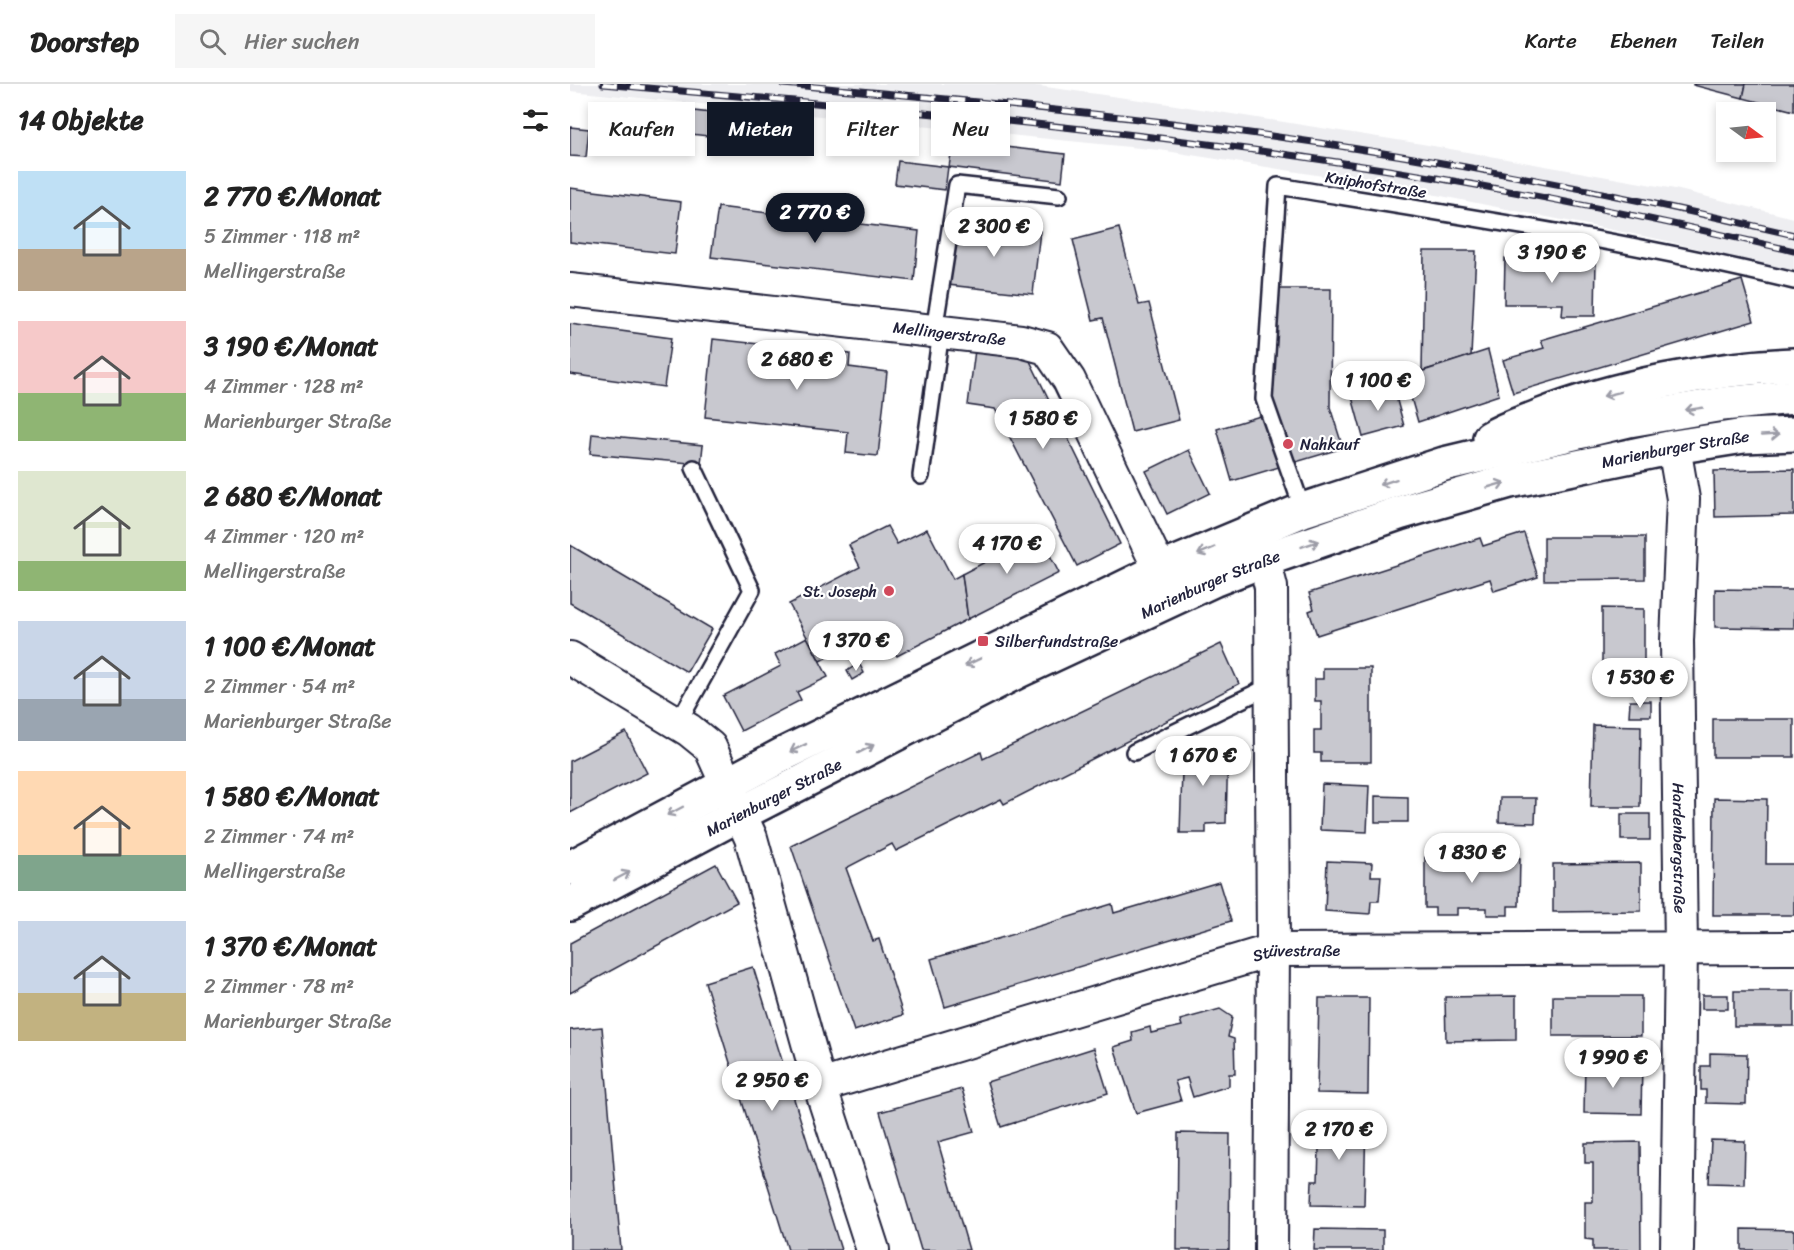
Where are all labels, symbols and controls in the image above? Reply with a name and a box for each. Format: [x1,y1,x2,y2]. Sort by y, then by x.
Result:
search box [175,14,595,68]
text: Doorstep [30,17,139,66]
text: Hier suchen [244,22,359,61]
text: Karte [1525,22,1577,60]
text: Ebenen [1610,22,1677,60]
text: Teilen [1710,22,1764,60]
icon: search [196,25,229,58]
text: 14 Objekte [18,97,144,143]
chip: Kaufen [588,102,695,156]
chip: Mieten [707,102,814,156]
chip: Filter [826,102,919,156]
chip: Neu [931,102,1010,156]
north arrow [1716,102,1776,162]
map controls [1716,102,1776,162]
icon: filters [519,104,552,137]
street label: Kniphofstraße [1323,162,1429,207]
text: 2 770 €/Monat [204,173,382,219]
pin: 2 770 € [760,193,870,244]
icon: home [66,195,138,267]
text: 2 770 € [780,195,850,230]
pin: 2 300 € [939,207,1049,258]
text: 2 300 € [958,209,1030,244]
text: 5 Zimmer · 118 m² [204,219,360,254]
pin: 3 190 € [1497,233,1607,284]
text: 3 190 € [1518,235,1586,270]
text: Mellingerstraße [204,254,346,289]
street label: Mellingerstraße [892,313,1007,354]
text: 3 190 €/Monat [204,323,378,369]
pin: 2 680 € [742,340,852,391]
text: 2 680 € [761,342,833,377]
icon: home [66,345,138,417]
pin: 1 100 € [1323,361,1433,412]
text: 1 100 € [1345,363,1411,398]
text: 4 Zimmer · 128 m² [204,369,364,404]
one-way arrow [1603,388,1622,400]
pin: 1 580 € [988,399,1098,450]
text: 1 580 € [1008,401,1078,436]
text: Marienburger Straße [204,404,392,439]
one-way arrow [1685,404,1705,415]
street label: Marienburger Straße [1599,422,1750,477]
one-way arrow [1759,429,1779,440]
place label: Nahkauf [1300,430,1362,459]
marker: Nahkauf [1281,437,1295,451]
text: 2 680 €/Monat [204,473,382,519]
one-way arrow [1379,477,1398,488]
one-way arrow [1486,479,1505,490]
icon: home [66,495,138,567]
text: 4 Zimmer · 120 m² [204,519,364,554]
pin: 4 170 € [952,524,1062,575]
text: 4 170 € [973,526,1041,561]
one-way arrow [1300,538,1319,549]
street label: Marienburger Straße [1135,541,1284,627]
one-way arrow [1197,546,1215,557]
text: Mellingerstraße [204,554,346,589]
place label: St. Joseph [803,577,877,606]
marker: St. Joseph [882,584,896,598]
pin: 1 370 € [801,621,911,672]
text: 1 100 €/Monat [204,623,376,669]
text: 1 370 € [822,623,890,658]
place label: Silberfundstraße [995,627,1118,656]
marker: Silberfundstraße [976,634,990,648]
icon: home [66,645,138,717]
one-way arrow [964,656,982,668]
pin: 1 530 € [1585,658,1695,709]
text: 1 530 € [1606,660,1674,695]
text: 2 Zimmer · 54 m² [204,669,355,704]
text: Marienburger Straße [204,704,392,739]
pin: 1 670 € [1148,736,1258,787]
text: 1 670 € [1169,738,1237,773]
one-way arrow [789,742,807,754]
one-way arrow [857,743,875,754]
street label: Marienburger Straße [700,750,847,845]
text: 1 580 €/Monat [204,773,380,819]
street label: Hardenbergstraße [1664,783,1695,914]
icon: home [66,795,138,867]
one-way arrow [666,806,684,818]
text: 2 Zimmer · 74 m² [204,819,354,854]
pin: 1 830 € [1417,833,1527,884]
text: 1 830 € [1438,835,1506,870]
text: Mellingerstraße [204,854,346,889]
one-way arrow [612,870,630,881]
text: 1 370 €/Monat [204,923,377,969]
street label: Stüvestraße [1249,936,1340,970]
icon: home [66,945,138,1017]
text: 2 Zimmer · 78 m² [204,969,354,1004]
text: Marienburger Straße [204,1004,392,1039]
pin: 1 990 € [1558,1038,1668,1089]
text: 1 990 € [1578,1040,1648,1075]
pin: 2 950 € [717,1061,827,1112]
text: 2 950 € [736,1063,808,1098]
pin: 2 170 € [1284,1110,1394,1161]
text: 2 170 € [1305,1112,1373,1147]

